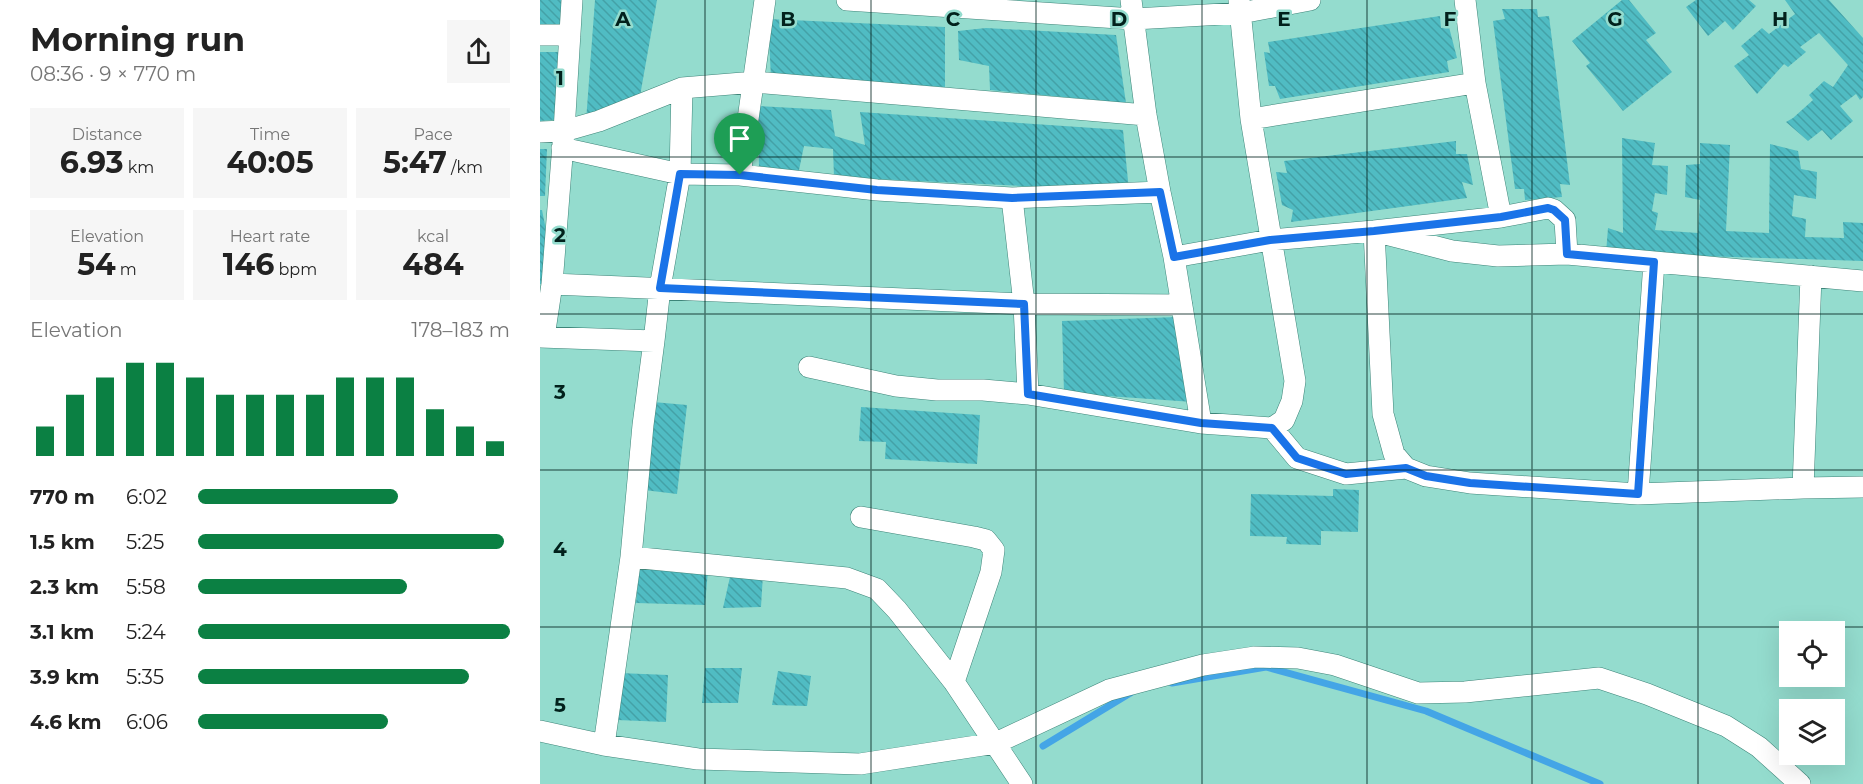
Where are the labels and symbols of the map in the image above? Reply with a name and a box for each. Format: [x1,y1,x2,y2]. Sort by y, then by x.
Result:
text: A [614,7,631,31]
text: B [780,7,796,31]
text: C [946,7,961,31]
text: D [1111,7,1127,31]
text: E [1277,7,1291,31]
text: F [1444,7,1457,31]
text: G [1607,7,1623,31]
text: H [1772,7,1788,31]
text: 1 [556,66,564,90]
pin [714,113,765,175]
text: 2 [554,223,566,247]
text: 3 [553,380,566,404]
text: 4 [553,537,567,561]
text: 5 [554,693,566,717]

